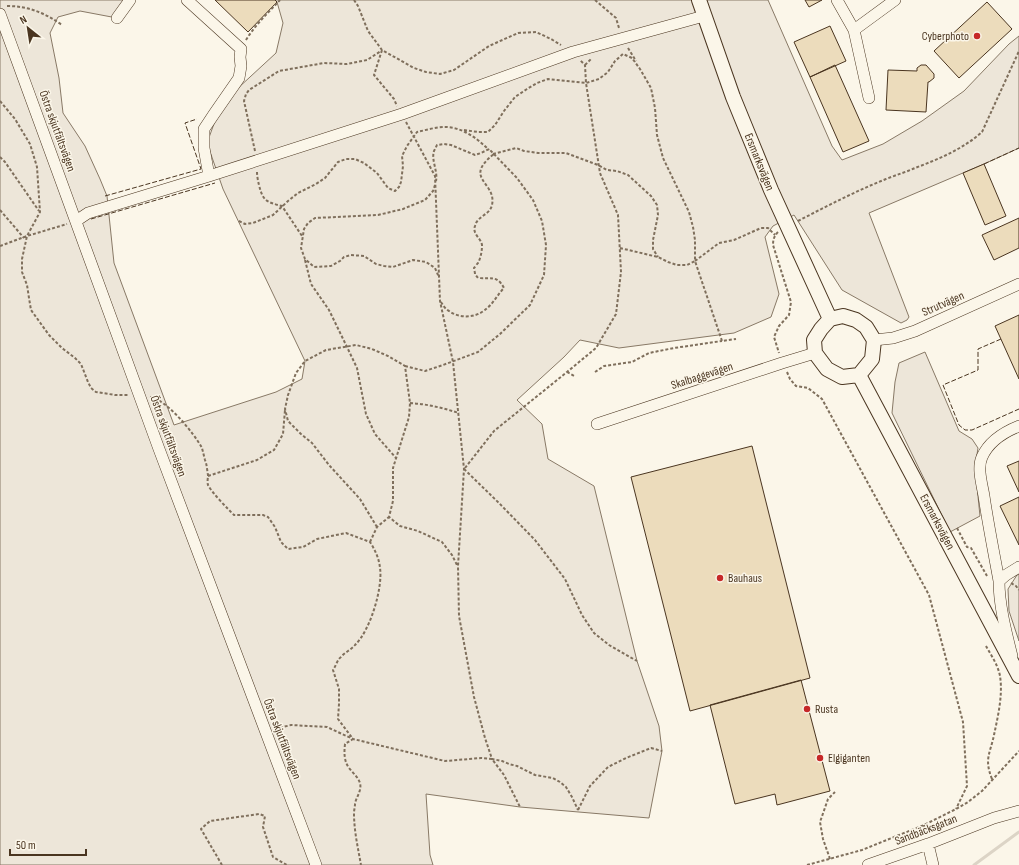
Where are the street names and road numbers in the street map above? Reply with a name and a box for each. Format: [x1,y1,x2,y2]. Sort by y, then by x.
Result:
street label: Östra skjutfältsvägen [35,88,79,174]
street label: Ersmarksvägen [741,131,777,193]
street label: Strutvägen [920,288,966,320]
street label: Skalbaggevägen [669,359,735,393]
street label: Östra skjutfältsvägen [146,393,190,479]
street label: Ersmarksvägen [916,492,958,552]
street label: Östra skjutfältsvägen [260,697,304,781]
street label: Sandbäcksgatan [893,811,959,849]

